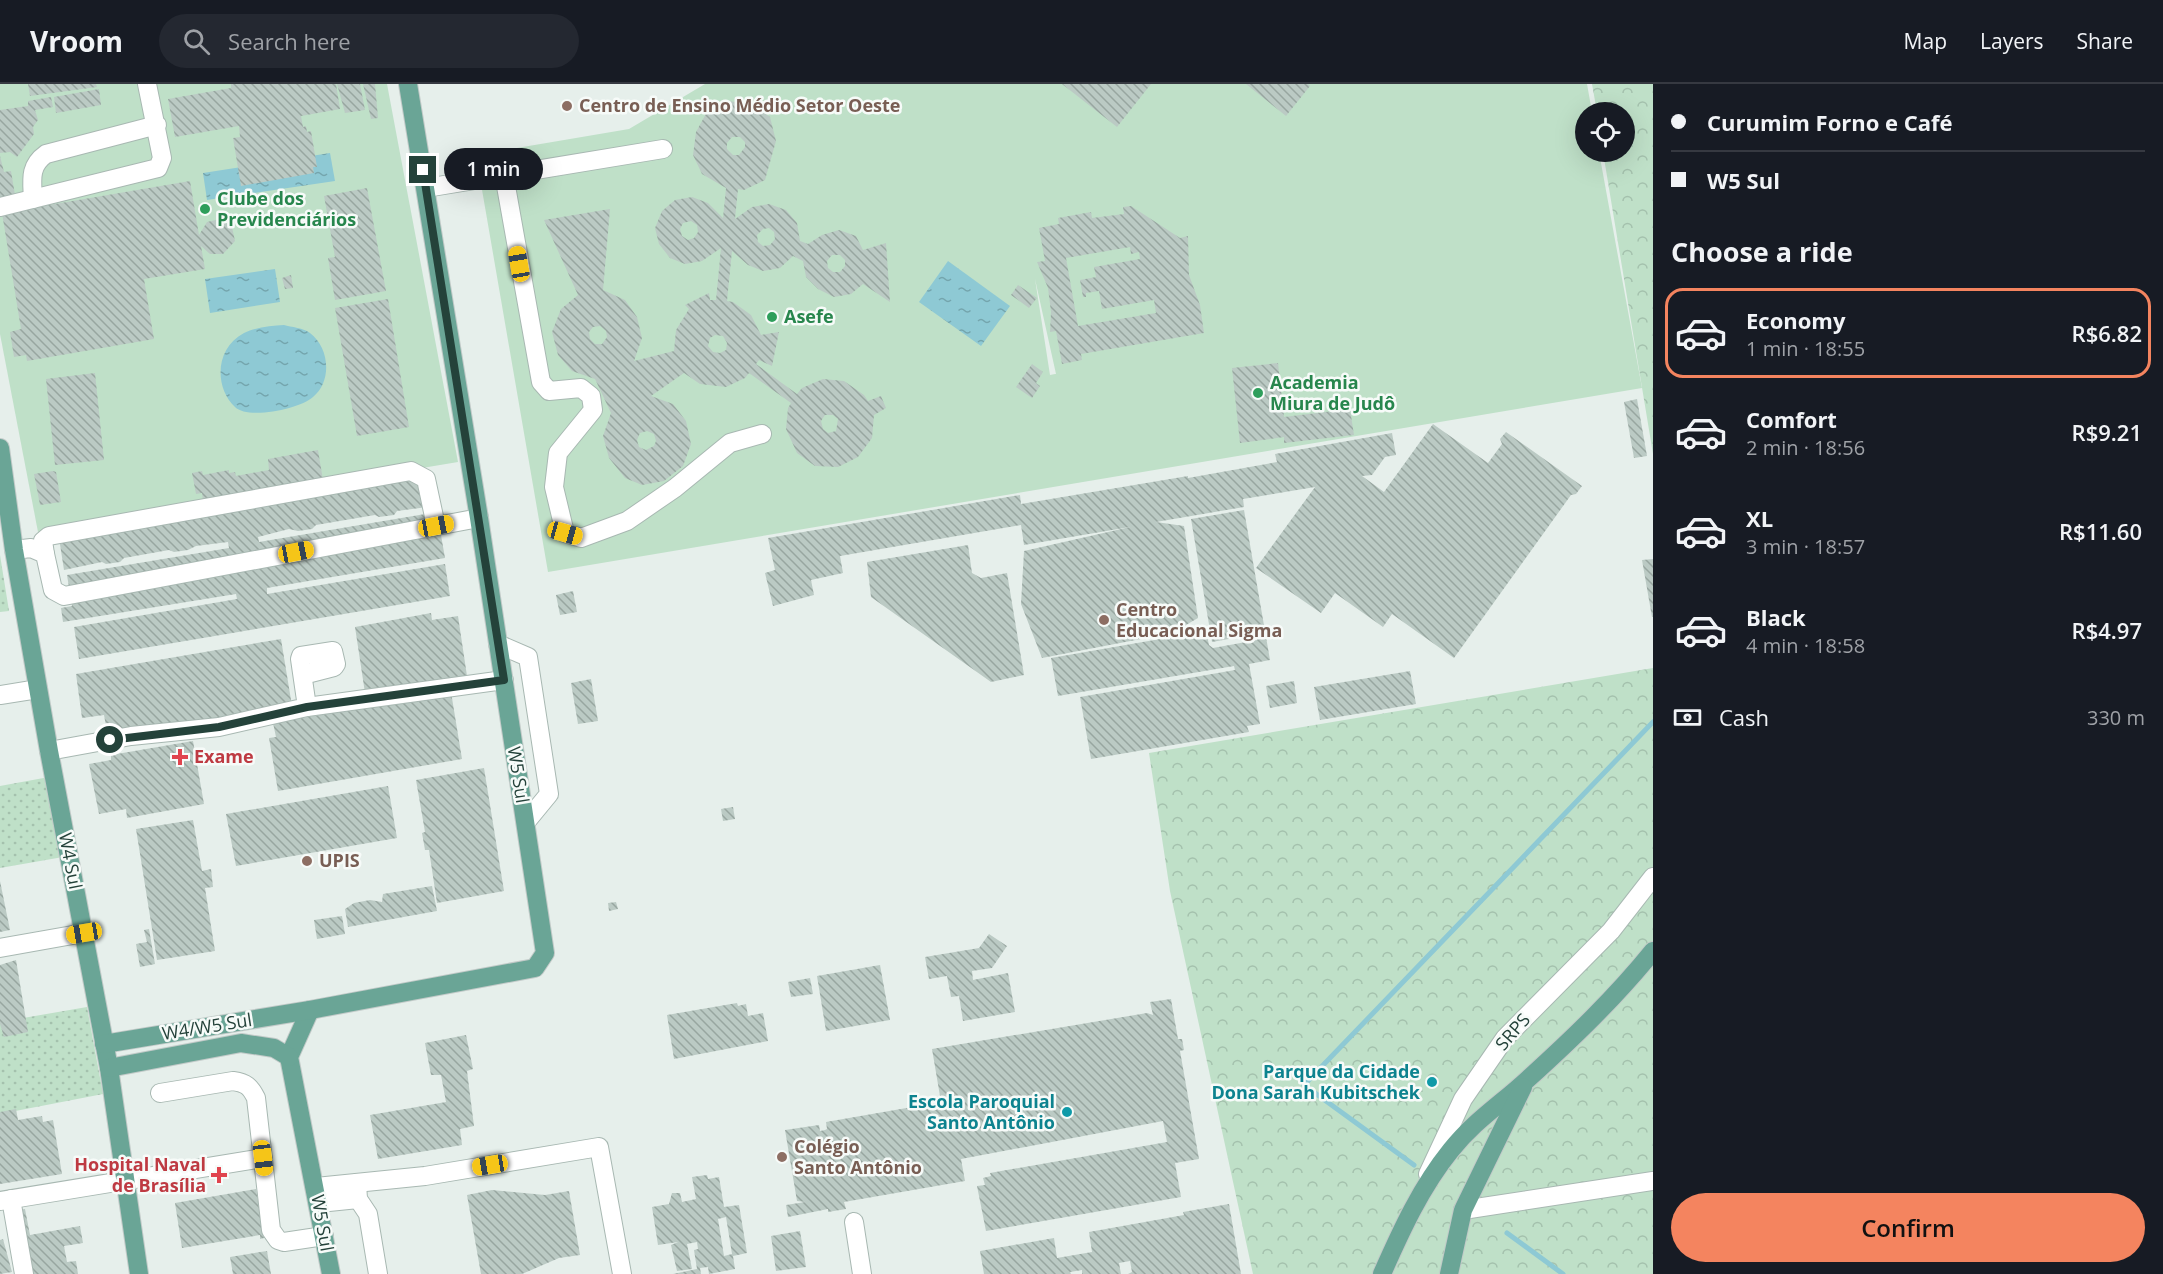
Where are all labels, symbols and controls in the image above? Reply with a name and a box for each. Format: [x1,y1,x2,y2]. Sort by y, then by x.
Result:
search box [159,14,579,68]
text: Vroom [30,22,123,60]
icon: search [180,25,213,58]
text: Search here [228,26,351,56]
text: Map [1904,27,1947,55]
text: Layers [1980,27,2044,55]
text: Share [2077,27,2133,55]
place label: Centro de Ensino Médio Setor Oeste [579,93,900,117]
marker: Centro de Ensino Médio Setor Oeste [560,99,574,113]
map controls [1575,102,1635,162]
button: locate [1575,102,1635,162]
text: Curumim Forno e Café [1707,107,1953,137]
callout: 1 min [444,149,543,191]
text: 1 min [467,155,521,182]
route end [409,156,436,183]
text: W5 Sul [1707,165,1780,195]
place label: Clube dos Previdenciários [217,186,356,231]
marker: Clube dos Previdenciários [198,202,212,216]
text: Choose a ride [1671,233,1853,270]
car [507,245,531,283]
place label: Asefe [784,304,834,328]
text: Economy [1746,305,1845,335]
icon: car [1674,306,1728,360]
marker: Asefe [765,310,779,324]
text: R$6.82 [2072,318,2142,348]
text: 1 min · 18:55 [1746,335,1865,362]
place label: Academia Miura de Judô [1270,370,1395,415]
marker: Academia Miura de Judô [1251,386,1265,400]
text: Comfort [1746,404,1837,434]
icon: car [1674,405,1728,459]
text: R$9.21 [2072,417,2142,447]
text: 2 min · 18:56 [1746,434,1865,461]
text: XL [1746,503,1773,533]
icon: car [1674,504,1728,558]
car [417,514,455,538]
text: R$11.60 [2059,516,2142,546]
car [545,519,585,547]
text: 3 min · 18:57 [1746,533,1865,560]
car [277,540,315,564]
place label: Centro Educacional Sigma [1116,597,1282,642]
text: Black [1746,602,1806,632]
icon: car [1674,603,1728,657]
marker: Centro Educacional Sigma [1097,613,1111,627]
text: R$4.97 [2072,615,2142,645]
text: 4 min · 18:58 [1746,632,1865,659]
icon: cash [1671,701,1704,734]
text: Cash [1719,702,1769,732]
text: 330 m [2087,704,2145,731]
route start [96,726,123,753]
place label: Exame [194,744,254,768]
street label: W5 Sul [503,745,535,805]
marker: Exame [171,748,189,766]
street label: W4 Sul [54,831,88,891]
place label: UPIS [319,848,360,872]
marker: UPIS [300,854,314,868]
car [65,921,103,945]
street label: W4/W5 Sul [160,1007,253,1045]
street label: SRPS [1490,1008,1535,1055]
place label: Parque da Cidade Dona Sarah Kubitschek [1212,1059,1421,1104]
marker: Parque da Cidade Dona Sarah Kubitschek [1425,1075,1439,1089]
place label: Escola Paroquial Santo Antônio [908,1089,1055,1134]
marker: Escola Paroquial Santo Antônio [1060,1105,1074,1119]
place label: Colégio Santo Antônio [794,1134,922,1179]
car [252,1139,274,1177]
marker: Colégio Santo Antônio [775,1150,789,1164]
place label: Hospital Naval de Brasília [74,1152,206,1197]
car [471,1153,509,1177]
marker: Hospital Naval de Brasília [210,1166,228,1184]
street label: W5 Sul [306,1193,340,1253]
button: Confirm [1671,1193,2145,1262]

